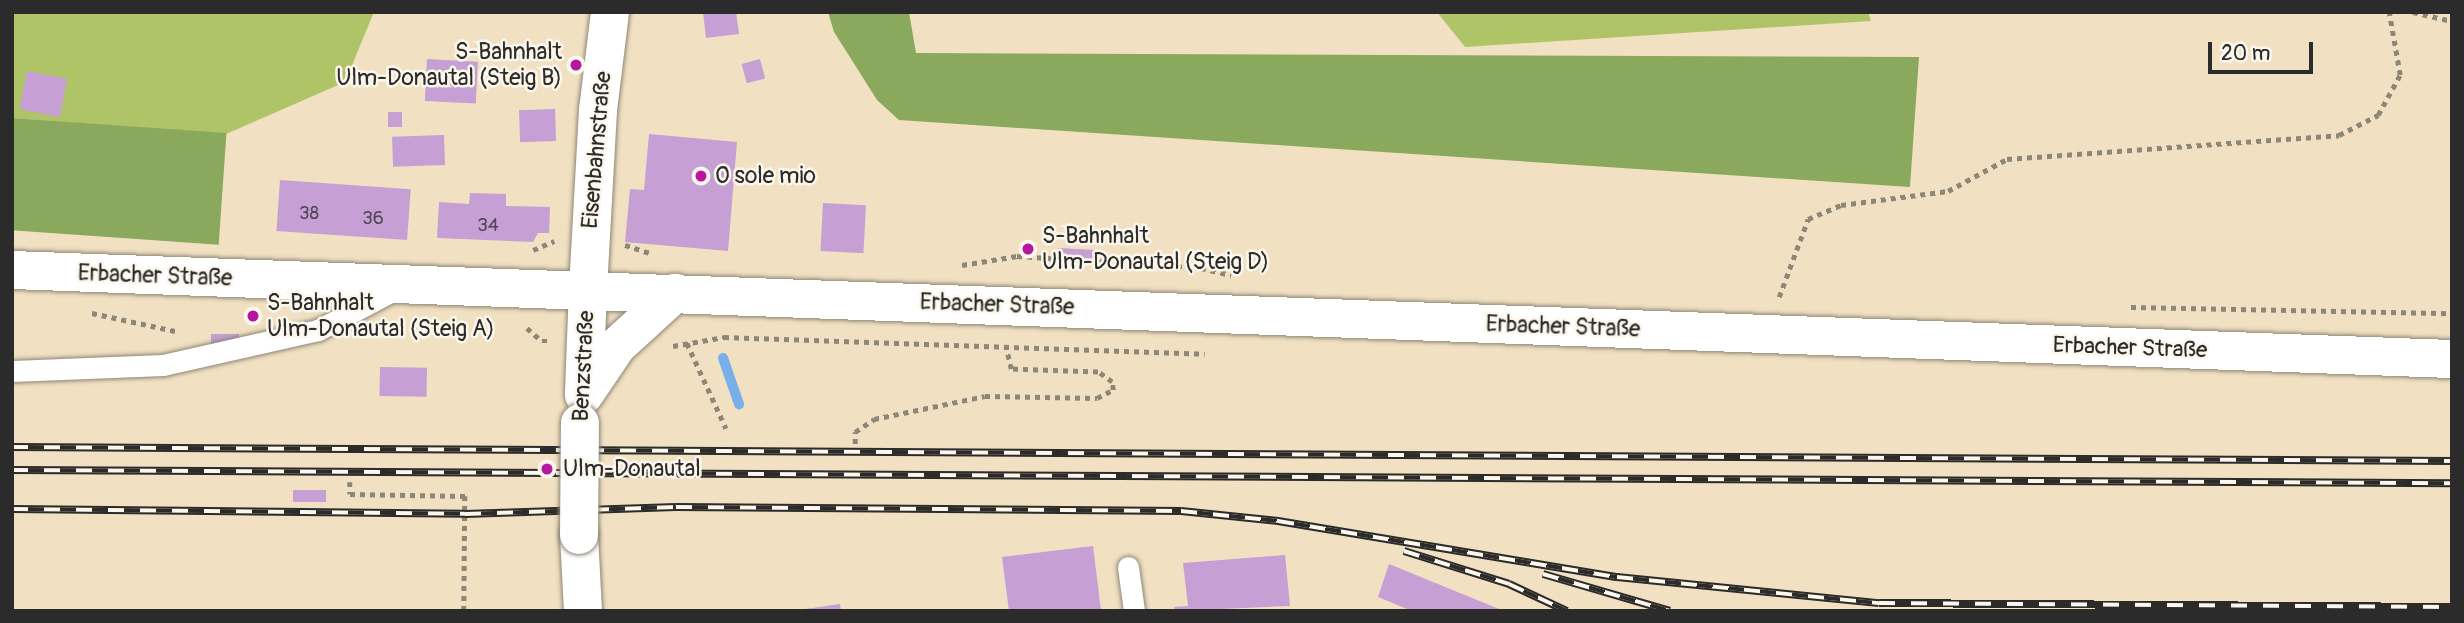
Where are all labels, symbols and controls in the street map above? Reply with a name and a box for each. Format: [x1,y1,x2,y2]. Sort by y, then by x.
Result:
scale bar [2212,28,2317,72]
place label: S-Bahnhalt Ulm-Donautal (Steig B) [336,38,562,92]
text: 20 m [2221,40,2270,67]
marker: S-Bahnhalt Ulm-Donautal (Steig B) [568,57,584,73]
street label: Eisenbahnstraße [576,70,618,230]
place label: O sole mio [715,162,816,190]
marker: O sole mio [693,168,709,184]
house number: 38 [299,203,319,225]
house number: 36 [362,208,384,230]
house number: 34 [477,215,499,237]
place label: S-Bahnhalt Ulm-Donautal (Steig D) [1042,222,1269,276]
marker: S-Bahnhalt Ulm-Donautal (Steig D) [1020,241,1036,257]
street label: Erbacher Straße [77,260,233,292]
place label: S-Bahnhalt Ulm-Donautal (Steig A) [267,289,495,343]
street label: Erbacher Straße [919,289,1075,321]
marker: S-Bahnhalt Ulm-Donautal (Steig A) [245,308,261,324]
street label: Benzstraße [567,310,601,422]
street label: Erbacher Straße [1485,311,1641,343]
street label: Erbacher Straße [2052,332,2208,364]
place label: Ulm-Donautal [563,455,701,483]
marker: Ulm-Donautal [537,459,557,479]

